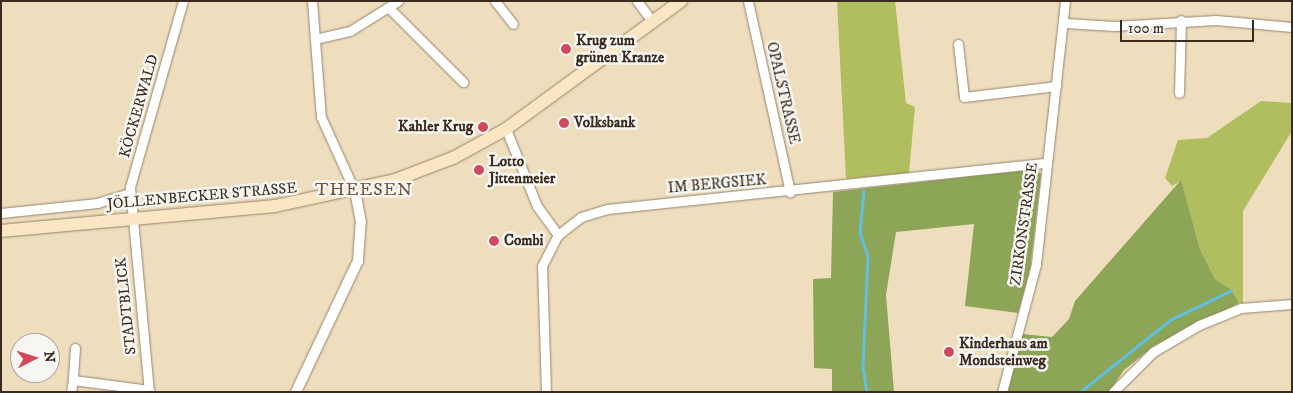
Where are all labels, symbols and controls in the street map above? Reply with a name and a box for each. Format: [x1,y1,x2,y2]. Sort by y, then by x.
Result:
scale bar [1123,10,1257,42]
text: 100 m [1128,19,1164,38]
place label: Krug zum grünen Kranze [576,31,664,66]
street label: OPALSTRASSE [763,40,803,146]
marker: Krug zum grünen Kranze [560,43,572,55]
street label: KÖCKERWALD [116,52,162,160]
place label: Volksbank [574,114,636,132]
marker: Volksbank [558,117,570,129]
place label: Kahler Krug [398,118,473,136]
marker: Kahler Krug [477,121,489,133]
place label: Lotto Jittenmeier [489,152,555,187]
street label: ZIRKONSTRASSE [1006,161,1042,287]
marker: Lotto Jittenmeier [473,164,485,176]
street label: IM BERGSIEK [667,171,767,197]
street label: JÖLLENBECKER STRASSE [106,179,298,213]
district label: THEESEN [314,179,414,201]
place label: Combi [504,232,543,250]
marker: Combi [488,235,500,247]
street label: STADTBLICK [112,256,140,356]
north arrow [10,333,60,383]
place label: Kinderhaus am Mondsteinweg [959,334,1048,369]
marker: Kinderhaus am Mondsteinweg [943,346,955,358]
text: N [39,350,58,363]

